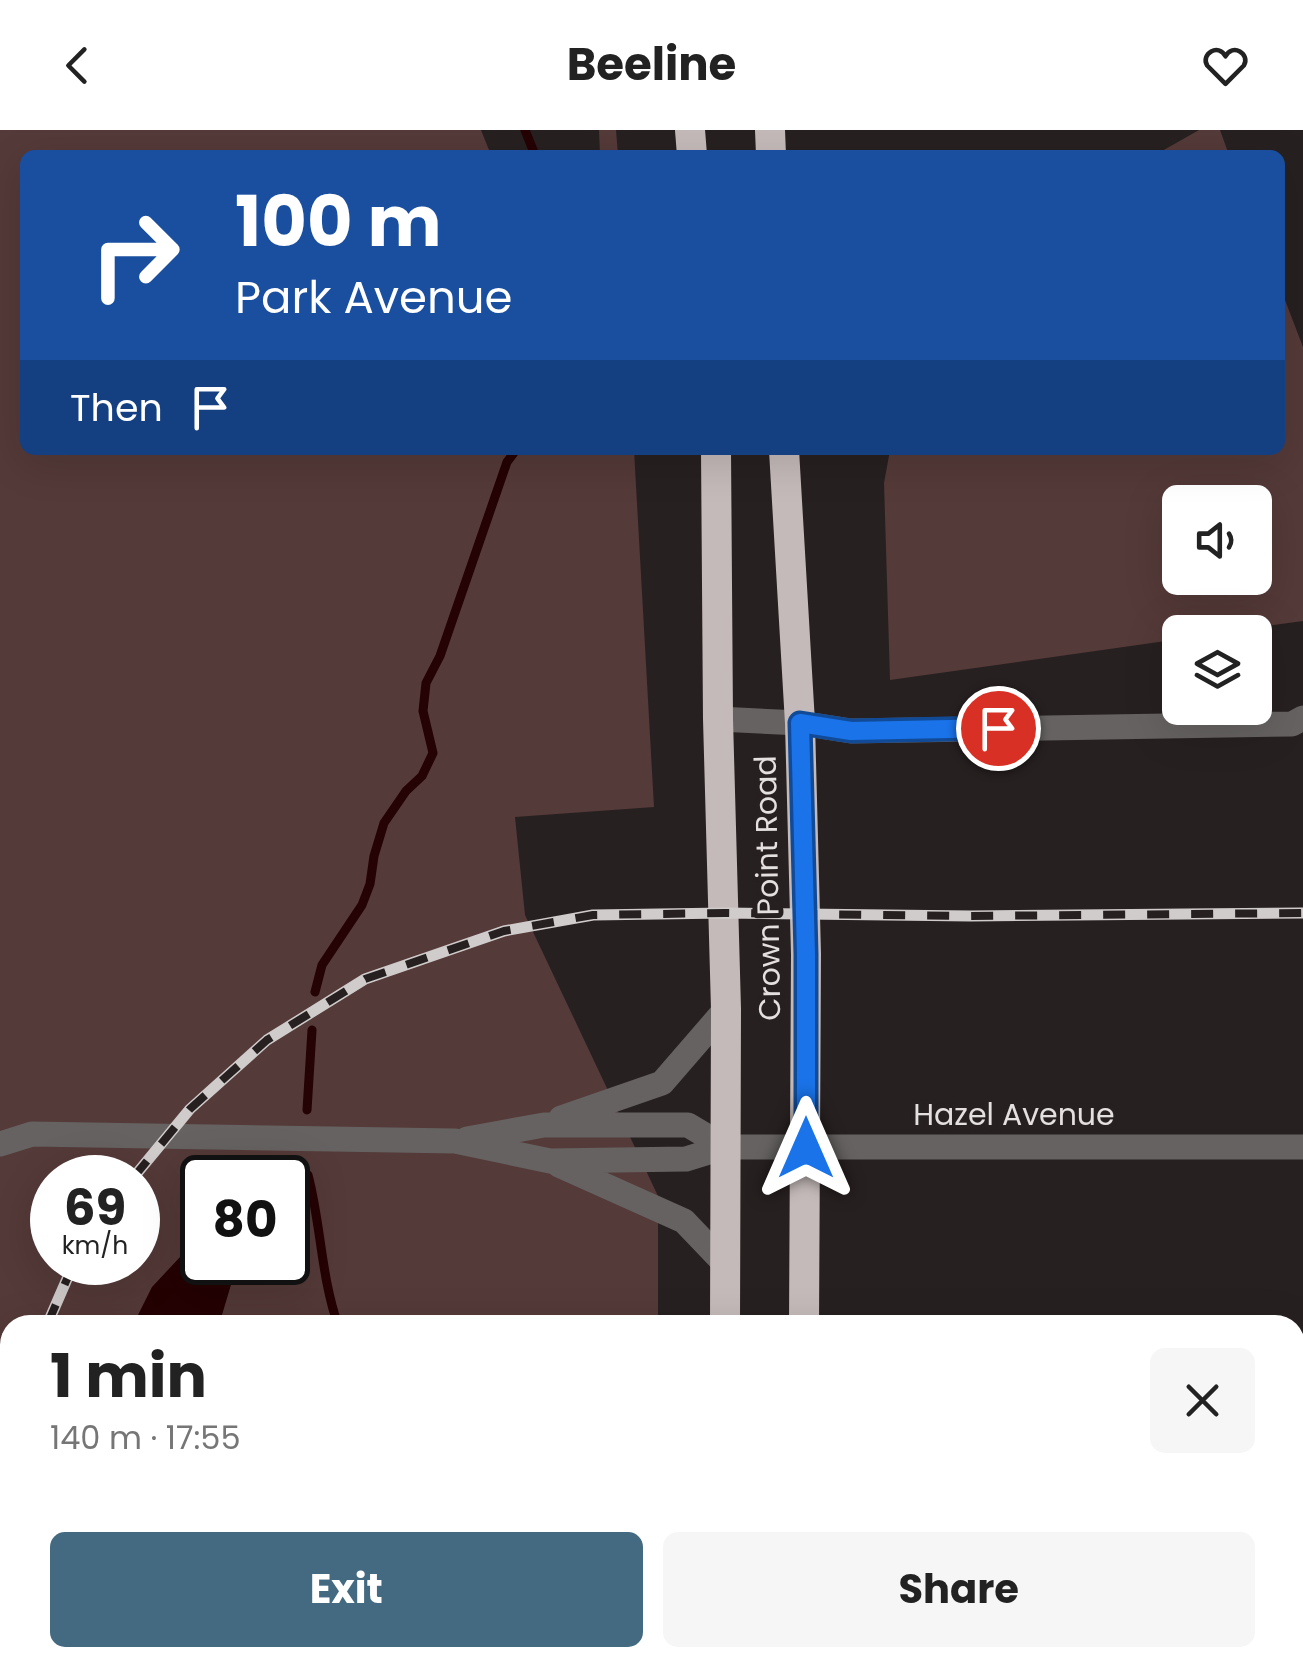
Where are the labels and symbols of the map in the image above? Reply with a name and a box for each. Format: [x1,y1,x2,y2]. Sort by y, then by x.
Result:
pin [956,686,1041,771]
street label: Crown Point Road [744,755,791,1021]
street label: Hazel Avenue [913,1093,1115,1136]
position arrow [754,1096,858,1200]
speed limit sign: 80 [180,1155,310,1285]

